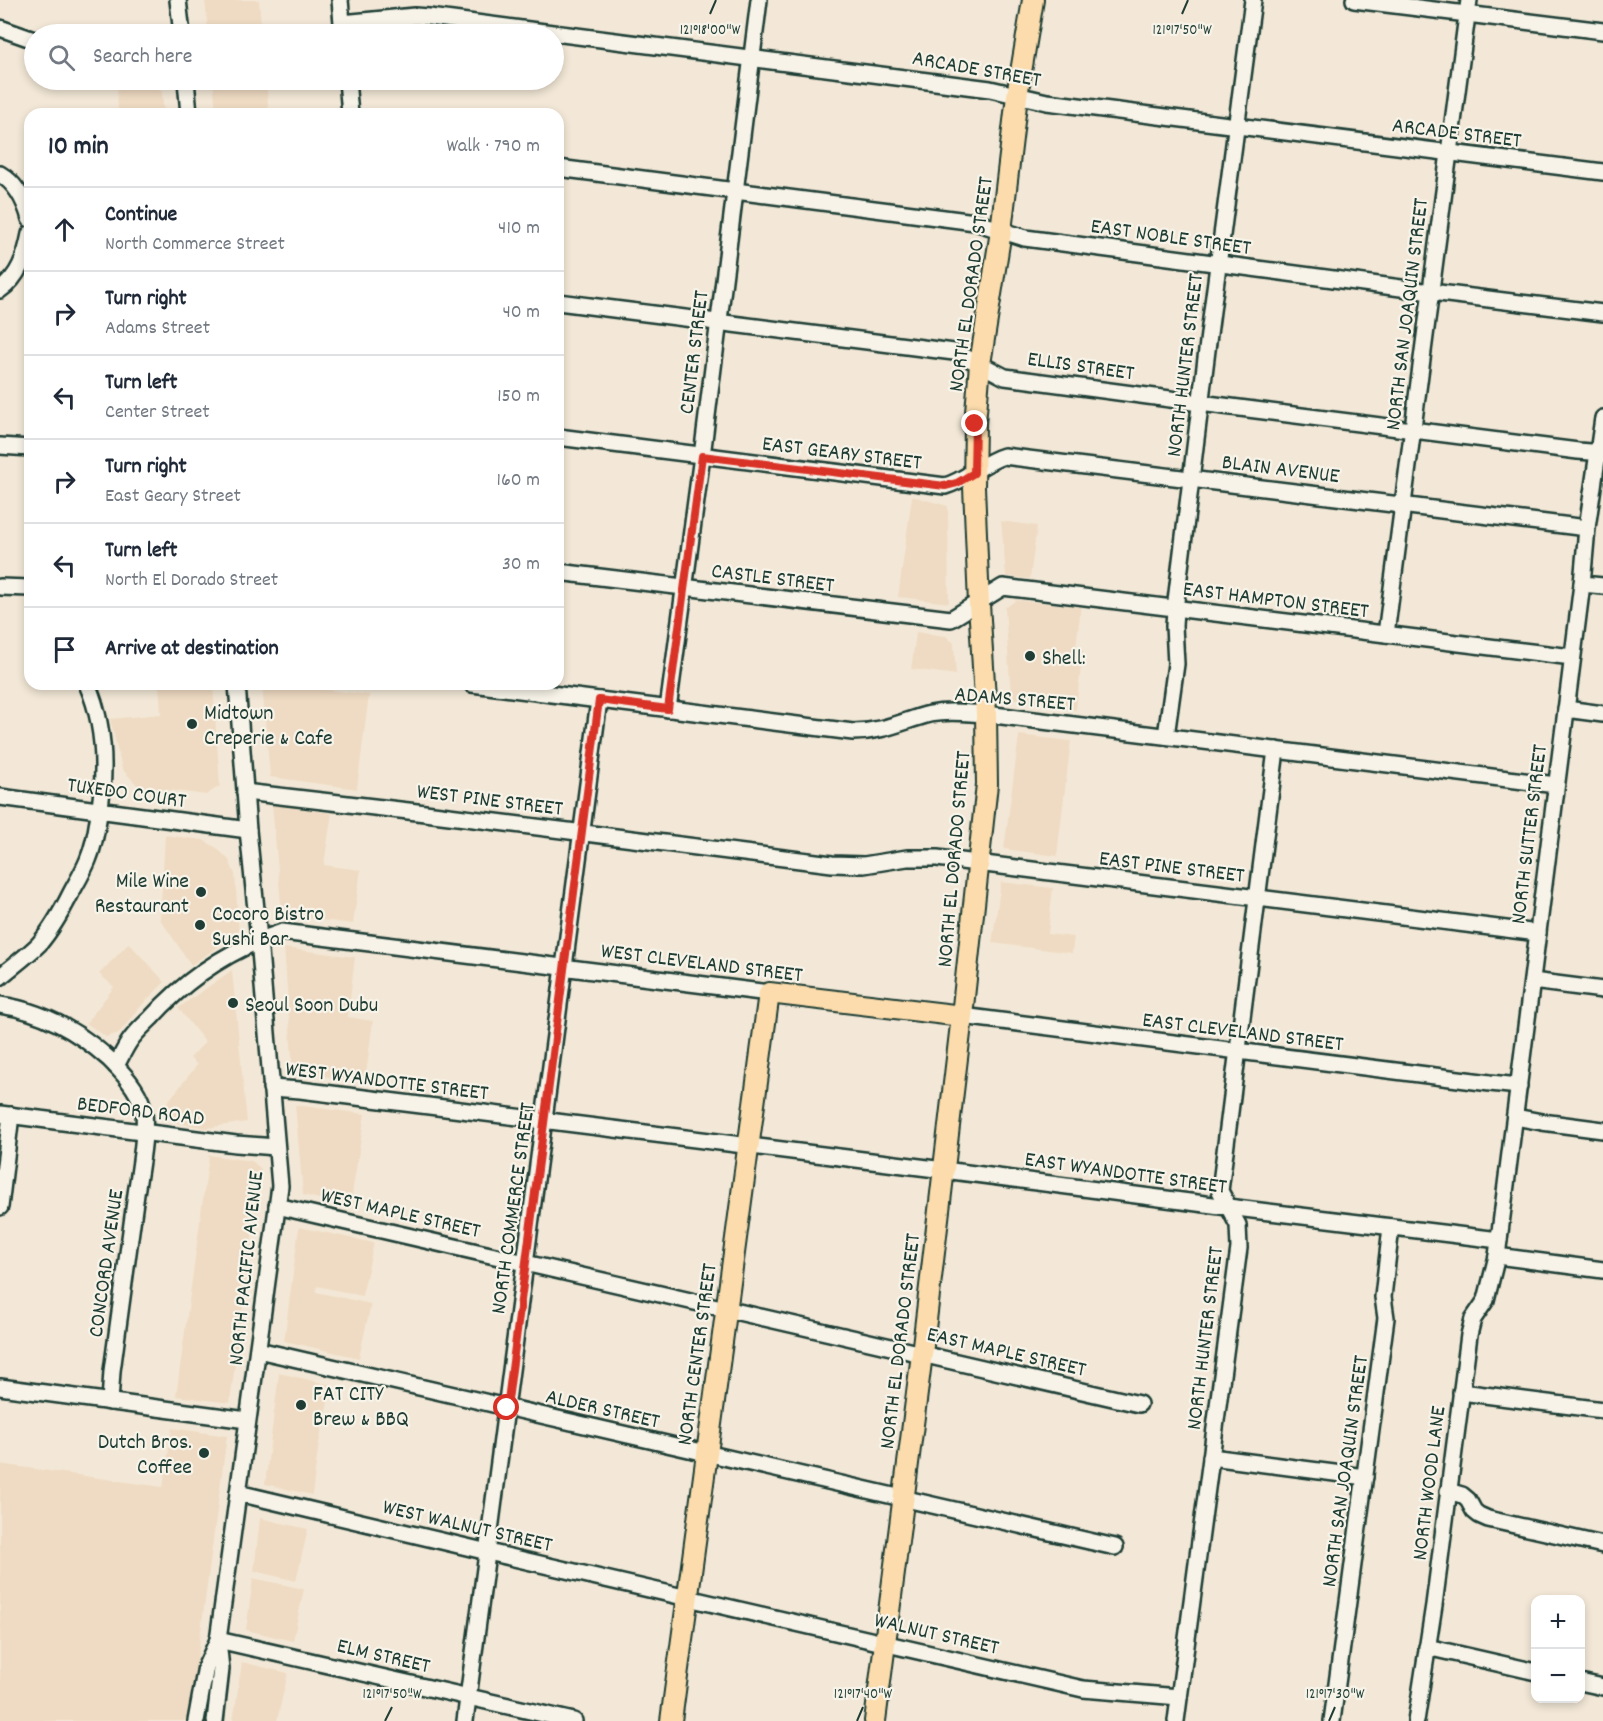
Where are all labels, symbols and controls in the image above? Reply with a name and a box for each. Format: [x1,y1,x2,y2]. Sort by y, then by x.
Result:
text: 121°18'00"W [680,20,741,42]
text: 121°17'50"W [1153,20,1212,42]
search box [24,24,564,90]
icon: search [45,41,78,74]
text: Search here [93,42,192,73]
street label: ARCADE STREET [910,44,1043,97]
street label: ARCADE STREET [1390,111,1523,158]
text: 10 min [48,129,108,166]
text: Walk · 790 m [446,133,540,161]
street label: NORTH EL DORADO STREET [942,175,1003,394]
street label: NORTH SAN JOAQUIN STREET [1379,196,1438,432]
text: Continue [105,200,177,231]
street label: EAST NOBLE STREET [1088,212,1253,265]
icon: ahead [48,213,81,246]
text: 410 m [498,215,540,243]
text: North Commerce Street [105,231,285,259]
street label: NORTH HUNTER STREET [1160,272,1213,459]
text: Turn right [105,284,187,315]
street label: CENTER STREET [673,289,718,416]
icon: right [48,297,81,330]
text: 40 m [502,299,540,327]
text: Adams Street [105,315,210,343]
street label: ELLIS STREET [1025,345,1136,390]
text: Turn left [105,368,177,399]
icon: left [48,381,81,414]
text: 150 m [497,383,540,411]
text: Center Street [105,399,210,427]
route end [961,410,987,436]
street label: EAST GEARY STREET [760,429,923,480]
street label: BLAIN AVENUE [1220,448,1341,493]
text: Turn right [105,452,187,483]
icon: right [48,465,81,498]
text: 160 m [497,467,540,495]
text: East Geary Street [105,483,241,511]
text: Turn left [105,536,177,567]
icon: left [48,549,81,582]
text: 30 m [502,551,540,579]
street label: CASTLE STREET [709,557,836,602]
text: North El Dorado Street [105,567,278,595]
street label: EAST HAMPTON STREET [1181,575,1370,628]
icon: arrive [48,633,81,666]
text: Arrive at destination [105,634,279,665]
place label: Shell: [1042,644,1086,675]
marker: Shell: [1023,649,1037,663]
street label: ADAMS STREET [953,680,1077,721]
place label: Midtown Creperie & Cafe [204,699,333,755]
marker: Midtown Creperie & Cafe [185,717,199,731]
street label: NORTH SUTTER STREET [1504,743,1557,926]
street label: NORTH EL DORADO STREET [931,750,980,969]
street label: TUXEDO COURT [65,771,188,818]
street label: WEST PINE STREET [415,777,565,826]
street label: EAST PINE STREET [1097,844,1246,893]
place label: Mile Wine Restaurant [95,867,189,923]
marker: Mile Wine Restaurant [194,885,208,899]
place label: Cocoro Bistro Sushi Bar [212,900,324,956]
marker: Cocoro Bistro Sushi Bar [193,918,207,932]
street label: WEST CLEVELAND STREET [599,937,804,992]
place label: Seoul Soon Dubu [245,991,378,1022]
marker: Seoul Soon Dubu [226,996,240,1010]
street label: EAST CLEVELAND STREET [1140,1006,1345,1061]
street label: WEST WYANDOTTE STREET [283,1055,490,1110]
street label: BEDFORD ROAD [75,1089,206,1136]
street label: NORTH COMMERCE STREET [484,1101,545,1316]
street label: EAST WYANDOTTE STREET [1022,1145,1229,1204]
street label: NORTH PACIFIC AVENUE [222,1169,273,1367]
street label: WEST MAPLE STREET [317,1181,483,1248]
street label: CONCORD AVENUE [82,1188,133,1339]
street label: NORTH EL DORADO STREET [873,1232,930,1451]
street label: NORTH HUNTER STREET [1180,1245,1233,1432]
street label: NORTH CENTER STREET [670,1261,727,1448]
street label: EAST MAPLE STREET [924,1320,1089,1387]
street label: NORTH SAN JOAQUIN STREET [1315,1353,1378,1589]
place label: FAT CITY Brew & BBQ [313,1380,409,1436]
street label: ALDER STREET [542,1382,662,1439]
route start [493,1394,519,1420]
marker: FAT CITY Brew & BBQ [294,1398,308,1412]
street label: NORTH WOOD LANE [1406,1404,1455,1562]
place label: Dutch Bros. Coffee [98,1428,192,1484]
marker: Dutch Bros. Coffee [197,1446,211,1460]
street label: WEST WALNUT STREET [379,1493,555,1562]
map controls [1531,1595,1585,1703]
button: + [1531,1595,1585,1649]
street label: WALNUT STREET [871,1606,1002,1665]
street label: ELM STREET [333,1632,433,1683]
button: − [1531,1649,1585,1703]
text: 121°17'50"W [363,1684,422,1706]
text: 121°17'40"W [834,1684,893,1706]
text: 121°17'30"W [1306,1684,1365,1706]

